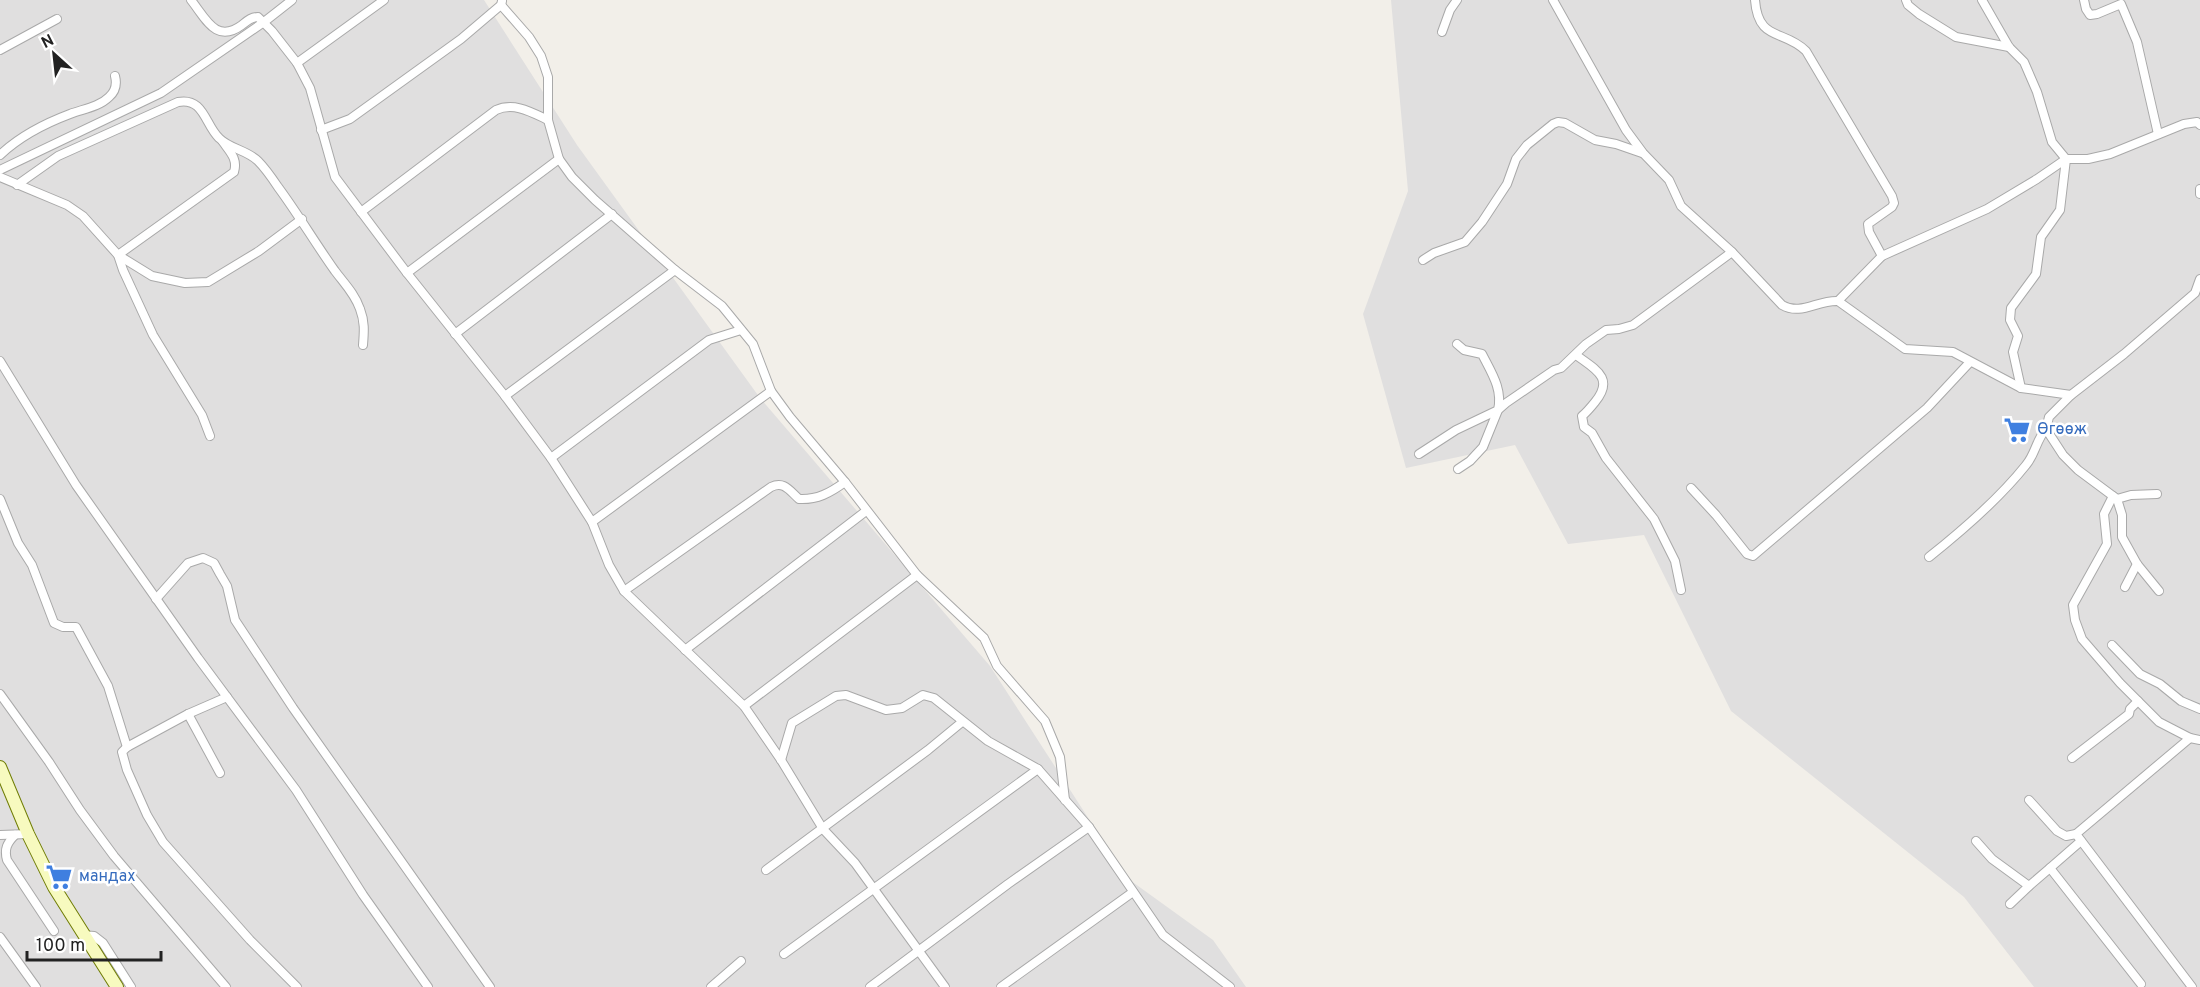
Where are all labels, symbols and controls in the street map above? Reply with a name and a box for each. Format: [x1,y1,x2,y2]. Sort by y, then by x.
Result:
north arrow [24,24,84,84]
text: N [38,31,58,54]
supermarket icon: Өгөөж [2002,415,2032,445]
place label: Өгөөж [2037,420,2087,440]
supermarket icon: мандах [44,862,74,892]
place label: мандах [79,867,136,887]
scale bar [27,924,160,962]
text: 100 m [36,935,85,958]

